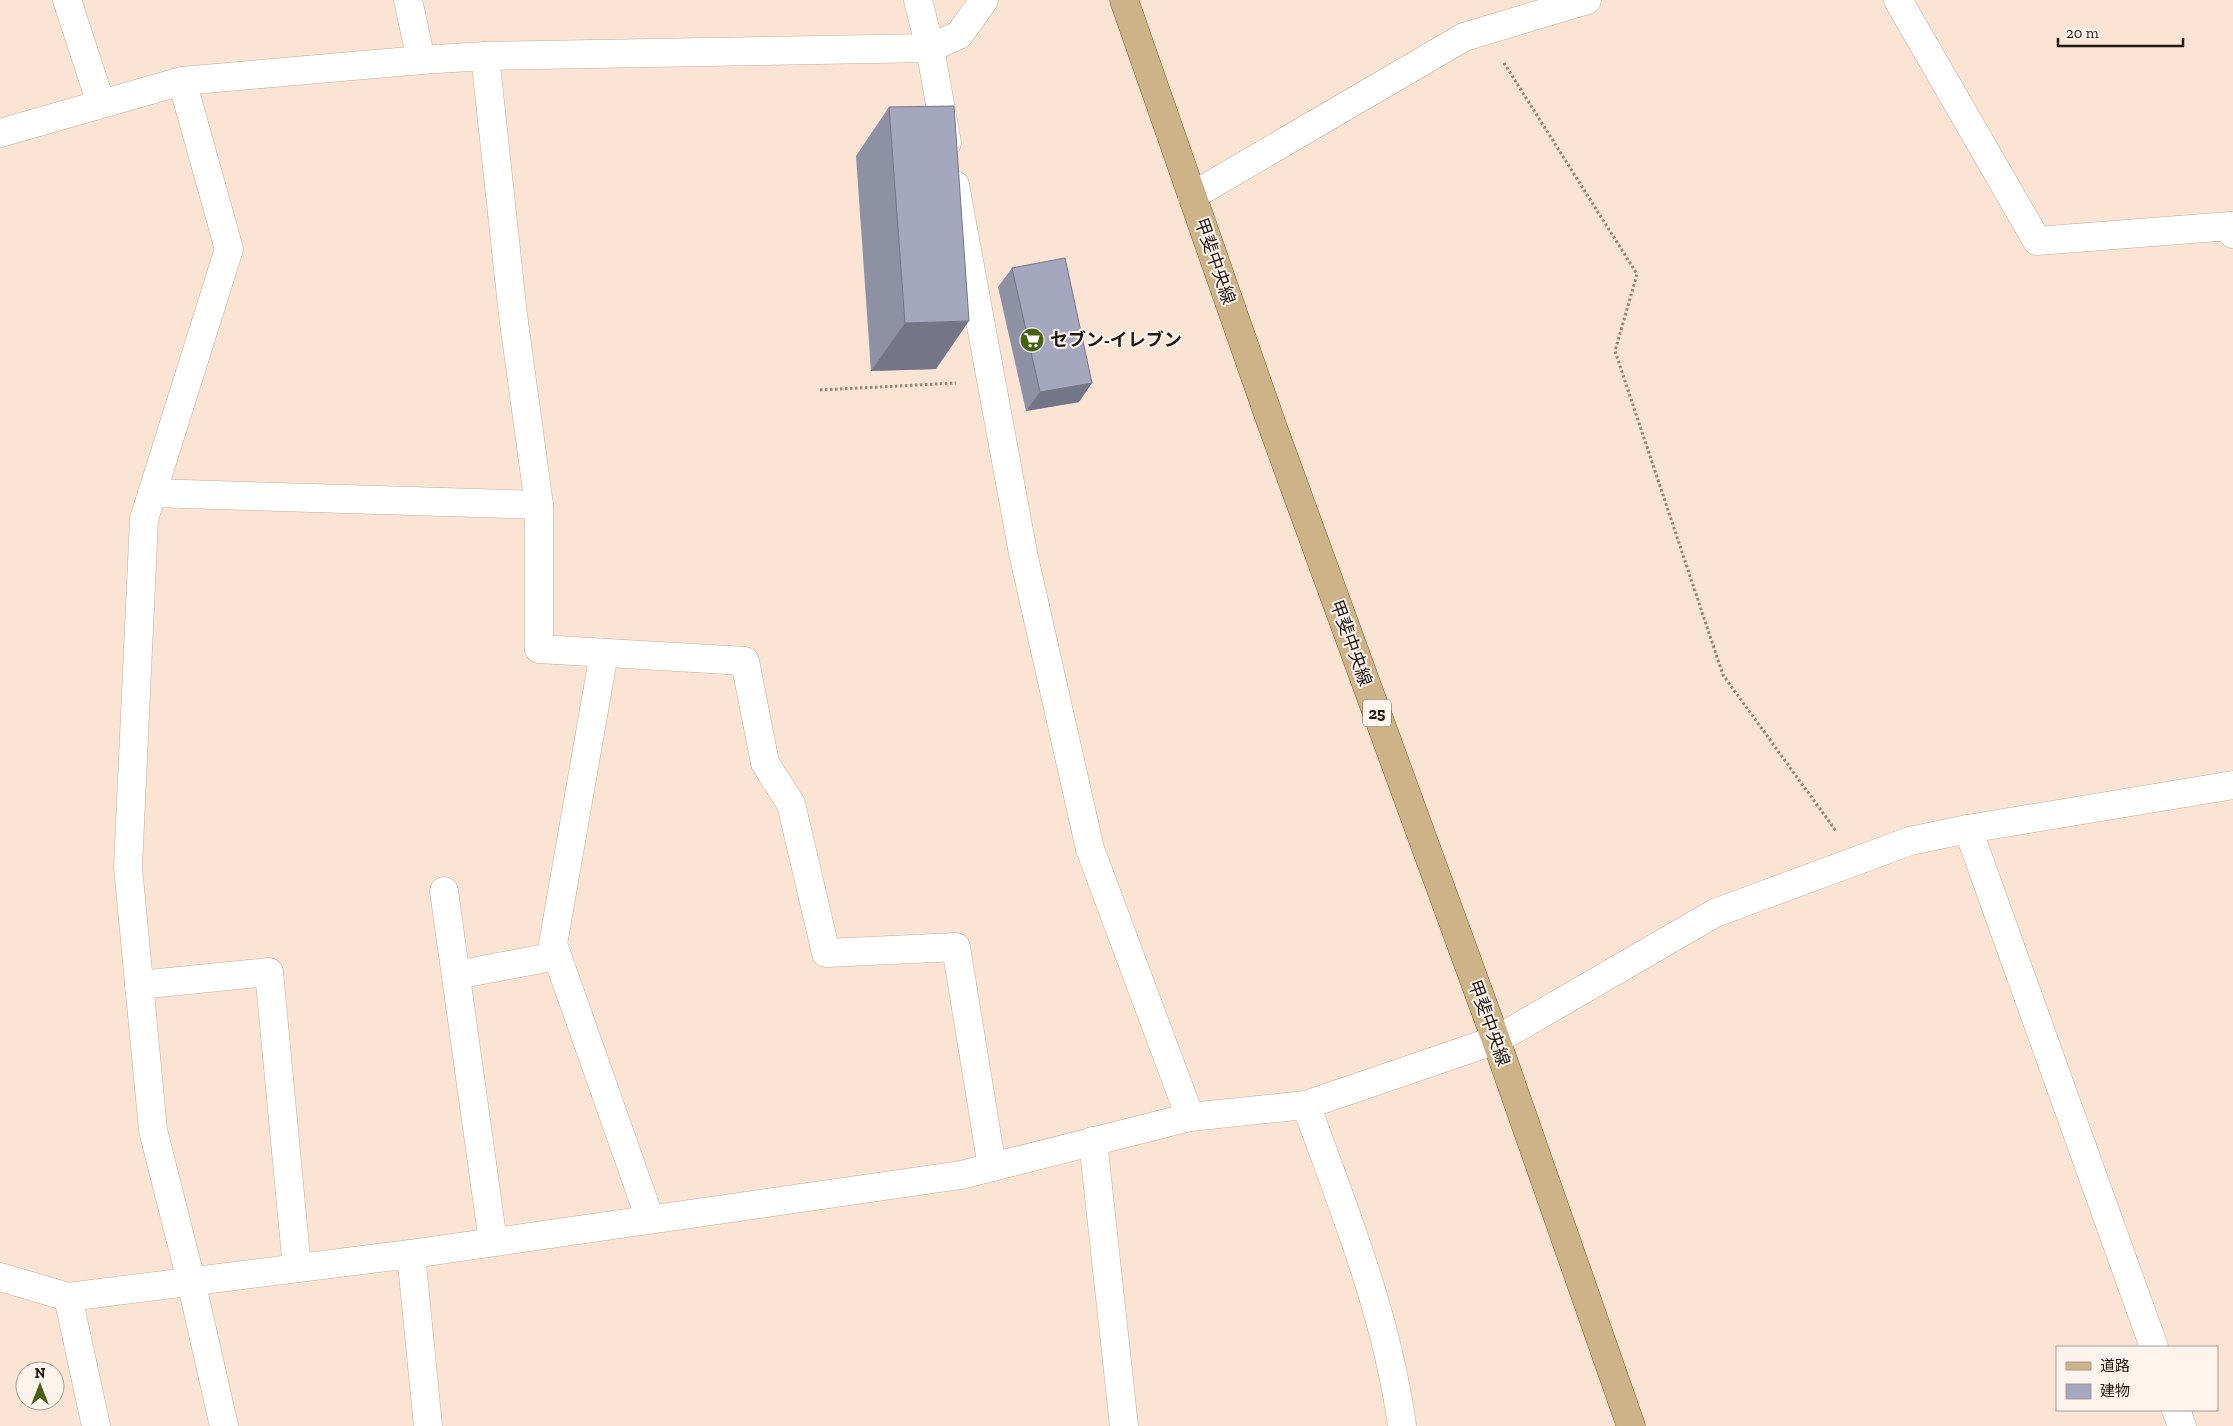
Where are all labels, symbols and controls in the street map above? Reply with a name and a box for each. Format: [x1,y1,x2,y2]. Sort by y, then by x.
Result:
scale bar [2058,15,2183,47]
text: 20 m [2066,24,2099,42]
street label: 甲斐中央線 [1190,215,1240,307]
supermarket icon: セブン-イレブン [1019,327,1045,353]
place label: セブン-イレブン [1050,329,1182,351]
street label: 甲斐中央線 [1325,597,1377,689]
road number: 25 [1363,700,1391,726]
street label: 甲斐中央線 [1463,977,1515,1069]
legend [2056,1346,2218,1411]
text: 道路 [2100,1357,2130,1375]
north arrow [15,1361,65,1411]
text: N [35,1365,46,1382]
text: 建物 [2100,1382,2130,1400]

